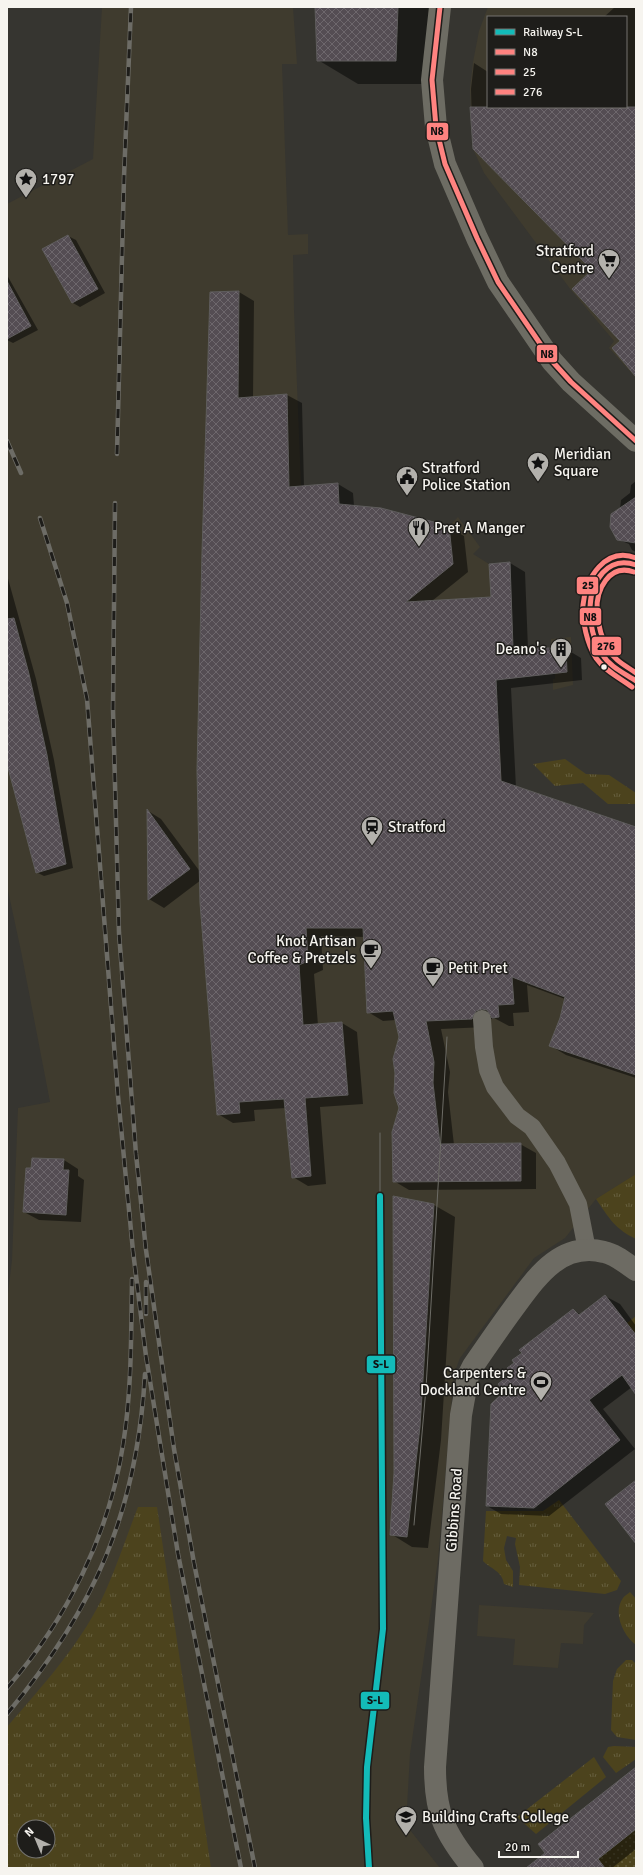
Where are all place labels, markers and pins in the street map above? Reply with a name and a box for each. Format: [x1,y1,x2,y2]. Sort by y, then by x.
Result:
place icon: 1797 [13,166,39,199]
place label: 1797 [42,170,74,188]
place label: Stratford Centre [536,242,594,277]
supermarket icon: Stratford Centre [596,247,622,280]
place label: Meridian Square [554,445,611,480]
place icon: Meridian Square [525,450,551,483]
place label: Stratford Police Station [422,459,511,494]
public building icon: Stratford Police Station [394,464,420,497]
restaurant icon: Pret A Manger [406,515,432,548]
place label: Pret A Manger [434,519,525,537]
building icon: Deano's [548,636,574,669]
place label: Deano's [496,640,546,658]
unlabelled marker [599,662,609,672]
station icon: Stratford [359,814,385,847]
place label: Stratford [388,818,446,836]
place label: Knot Artisan Coffee & Pretzels [247,932,356,967]
cafe icon: Knot Artisan Coffee & Pretzels [358,937,384,970]
cafe icon: Petit Pret [420,955,446,988]
place label: Petit Pret [448,959,508,977]
place label: Carpenters & Dockland Centre [420,1364,527,1399]
sports icon: Carpenters & Dockland Centre [528,1369,554,1402]
school or university icon: Building Crafts College [393,1804,419,1837]
place label: Building Crafts College [422,1808,569,1826]

